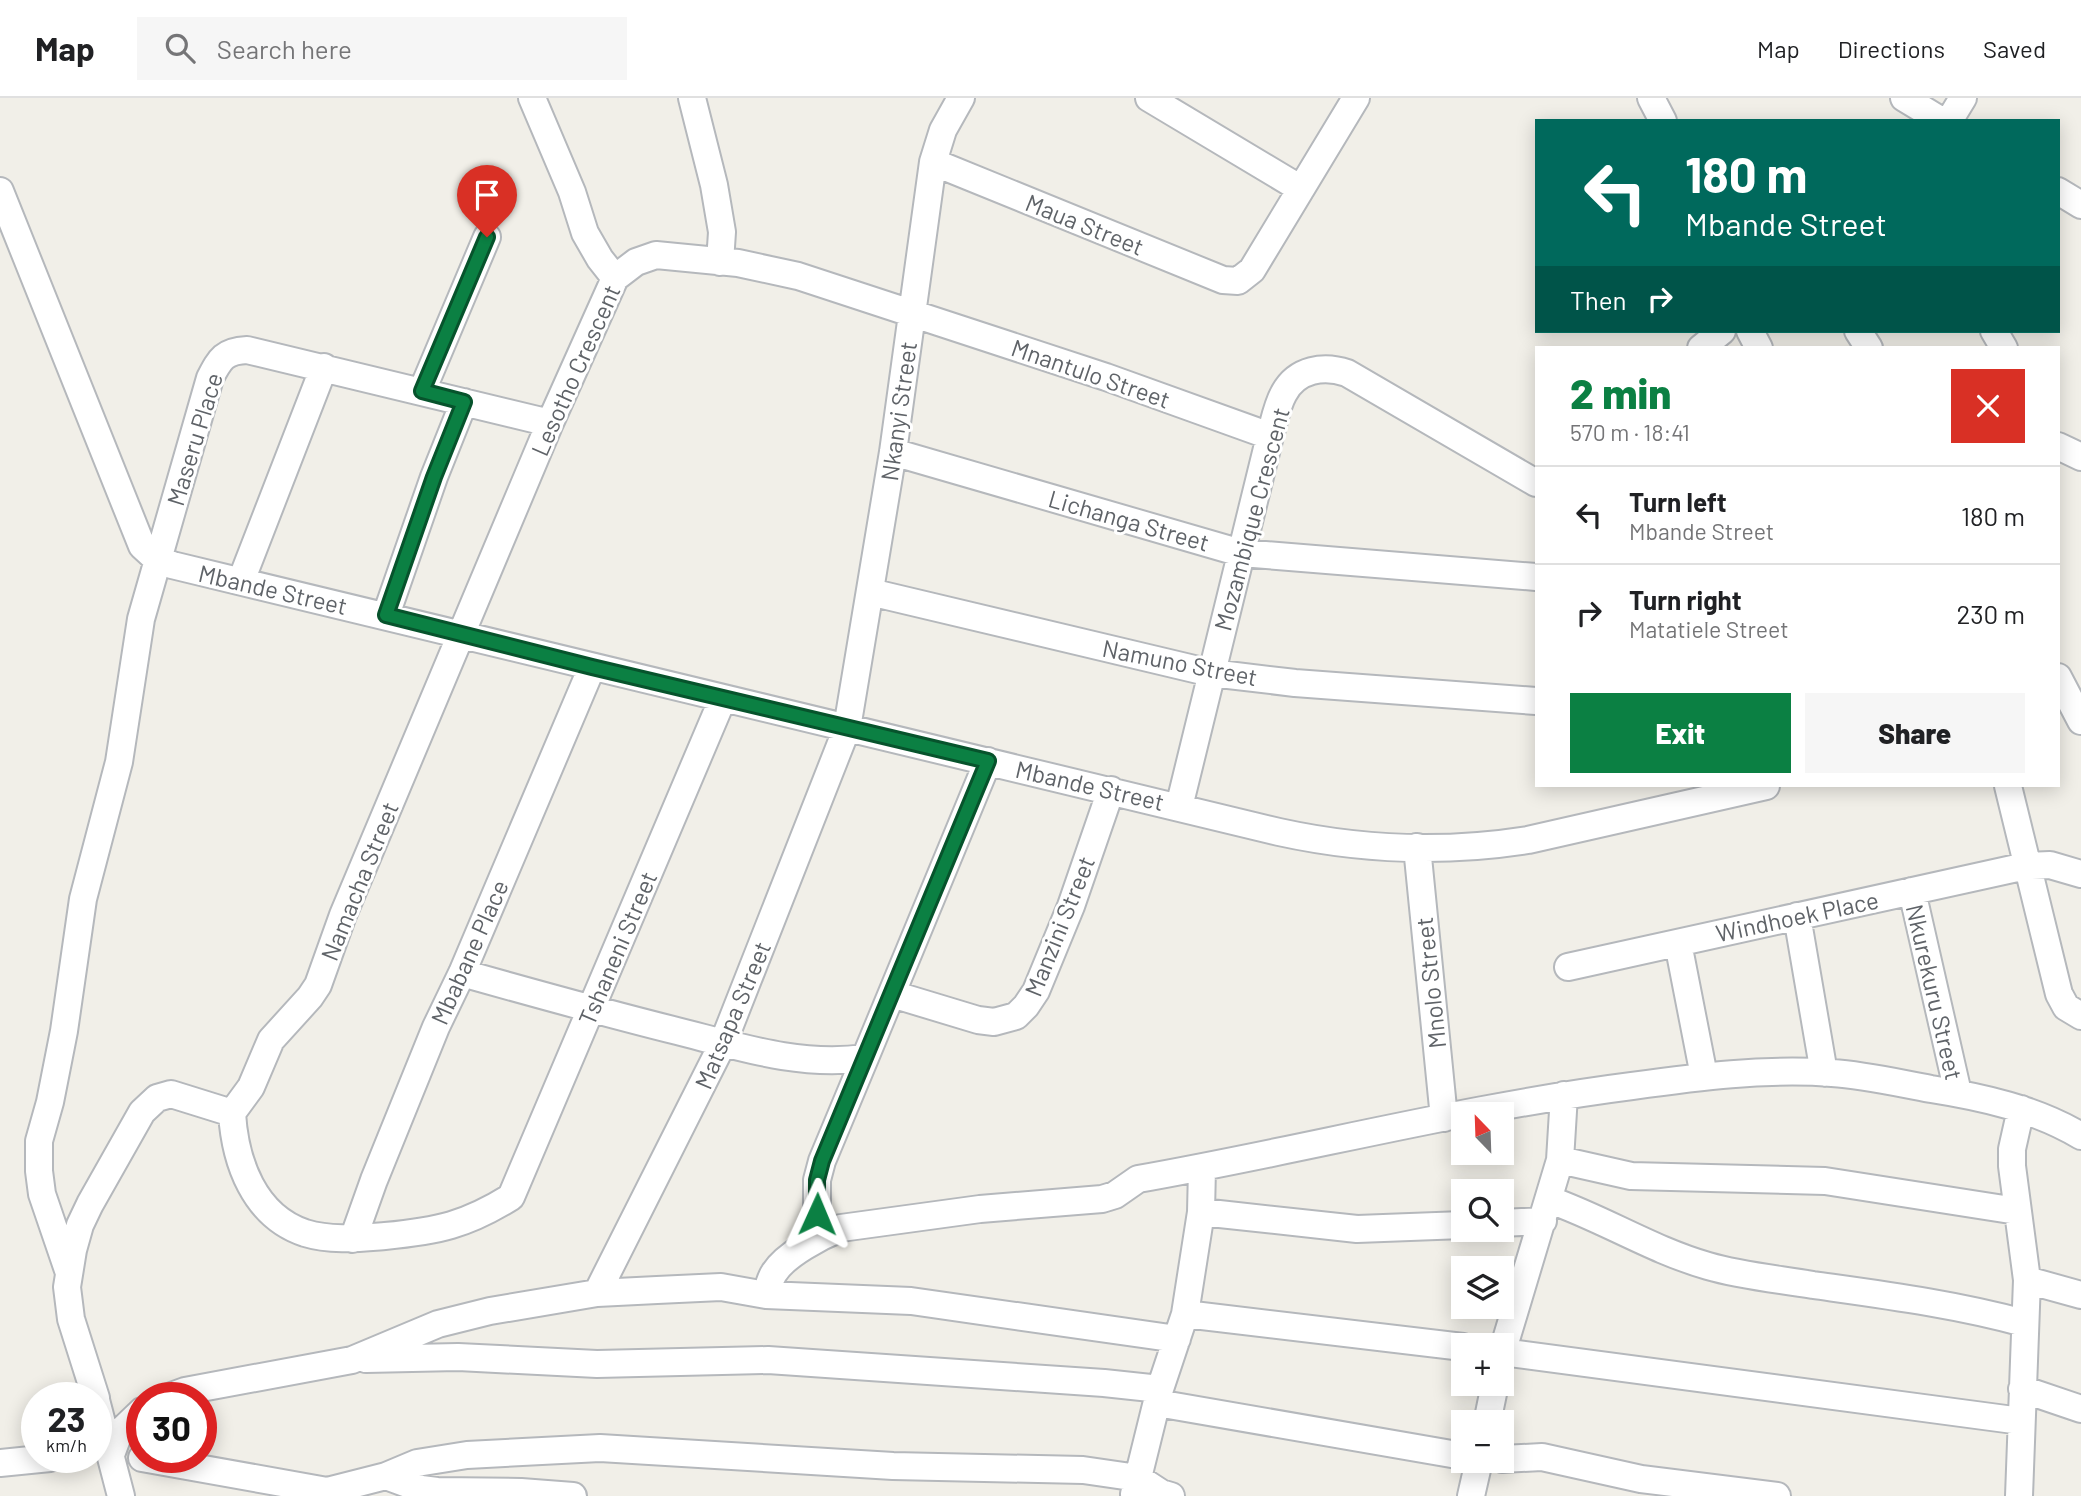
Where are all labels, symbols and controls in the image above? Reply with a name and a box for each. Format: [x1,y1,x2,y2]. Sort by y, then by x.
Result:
search box [137,17,627,80]
text: Map [35,28,95,68]
icon: search [161,29,199,67]
text: Search here [217,33,352,64]
text: Map [1757,34,1800,63]
text: Directions [1838,34,1945,63]
text: Saved [1983,34,2046,63]
text: 180 m [1685,144,1808,203]
icon: left [1570,147,1661,238]
pin [457,165,517,237]
icon: arrive [468,176,506,214]
street label: Maua Street [1022,187,1148,261]
text: Mbande Street [1685,204,1887,242]
street label: Lesotho Crescent [524,280,626,460]
icon: right [1641,280,1679,318]
text: Then [1570,284,1627,315]
street label: Mnantulo Street [1008,332,1174,414]
street label: Nkanyi Street [874,339,922,483]
text: 2 min [1570,367,1671,417]
street label: Maseru Place [160,369,228,509]
button: close [1951,369,2025,443]
street label: Mozambique Crescent [1207,404,1295,634]
text: 570 m · 18:41 [1570,418,1690,446]
street label: Lichanga Street [1045,483,1213,557]
text: Turn left [1629,486,1727,517]
icon: left [1570,496,1608,534]
text: 180 m [1961,500,2025,531]
text: Mbande Street [1629,517,1774,545]
street label: Mbande Street [196,558,350,620]
text: Turn right [1629,584,1742,615]
icon: right [1570,594,1608,632]
text: 230 m [1956,598,2025,629]
text: Matatiele Street [1629,615,1789,643]
street label: Namuno Street [1100,633,1260,691]
button: Exit [1570,693,1791,773]
button: Share [1805,693,2025,773]
street label: Mbande Street [1013,754,1167,816]
street label: Namacha Street [314,797,404,965]
street label: Manzini Street [1018,852,1100,1000]
street label: Tshaneni Street [572,867,662,1029]
street label: Mbabane Place [424,875,514,1029]
street label: Windhoek Place [1713,885,1881,947]
street label: Nkurekuru Street [1901,901,1969,1083]
street label: Mnolo Street [1409,916,1451,1050]
street label: Matsapa Street [688,937,776,1093]
north arrow [1451,1102,1514,1166]
map controls [1451,1102,1514,1473]
position arrow [780,1177,854,1251]
button: search [1451,1179,1514,1242]
button: layers [1451,1256,1514,1319]
button: + [1451,1333,1514,1396]
speed limit sign: 30 [126,1382,217,1473]
text: 23 [47,1397,86,1439]
button: − [1451,1410,1514,1473]
text: km/h [46,1434,87,1456]

